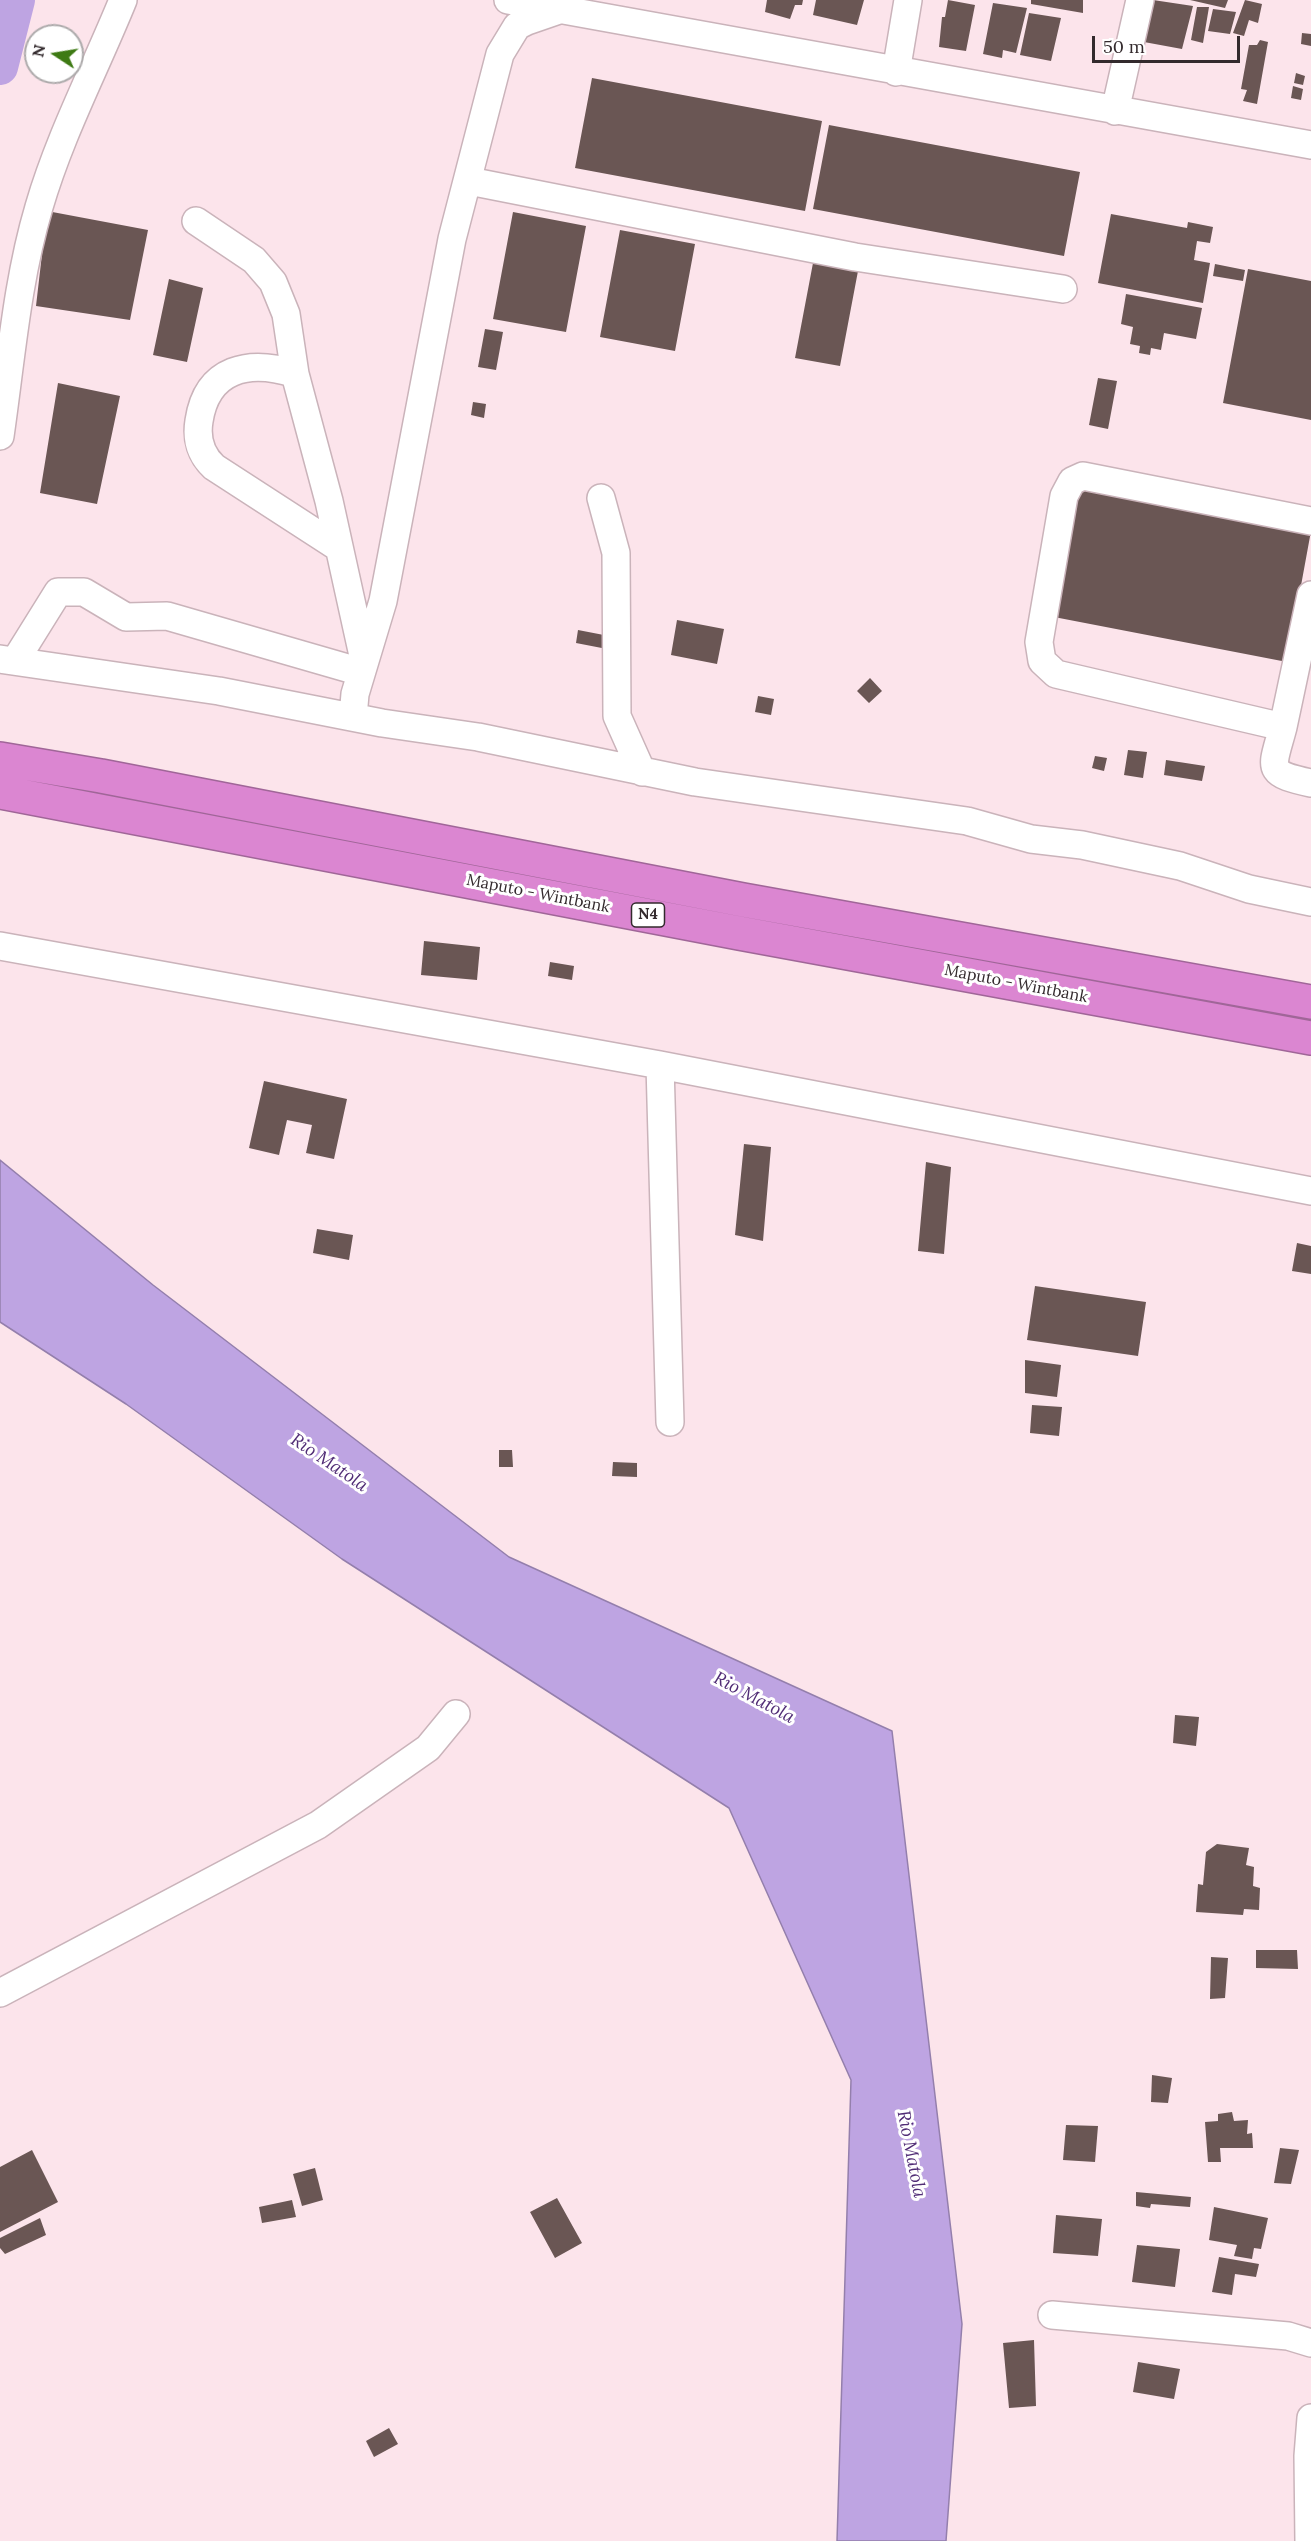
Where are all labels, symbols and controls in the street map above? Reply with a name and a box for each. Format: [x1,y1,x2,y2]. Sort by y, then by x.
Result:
north arrow [24,24,84,84]
scale bar [1095,24,1244,62]
text: 50 m [1103,35,1145,58]
text: N [27,43,49,59]
street label: Maputo - Wintbank [465,871,611,917]
road number: N4 [632,903,664,927]
street label: Maputo - Wintbank [943,961,1089,1007]
water label: Rio Matola [286,1429,372,1497]
water label: Rio Matola [710,1668,798,1728]
water label: Rio Matola [892,2109,930,2199]

